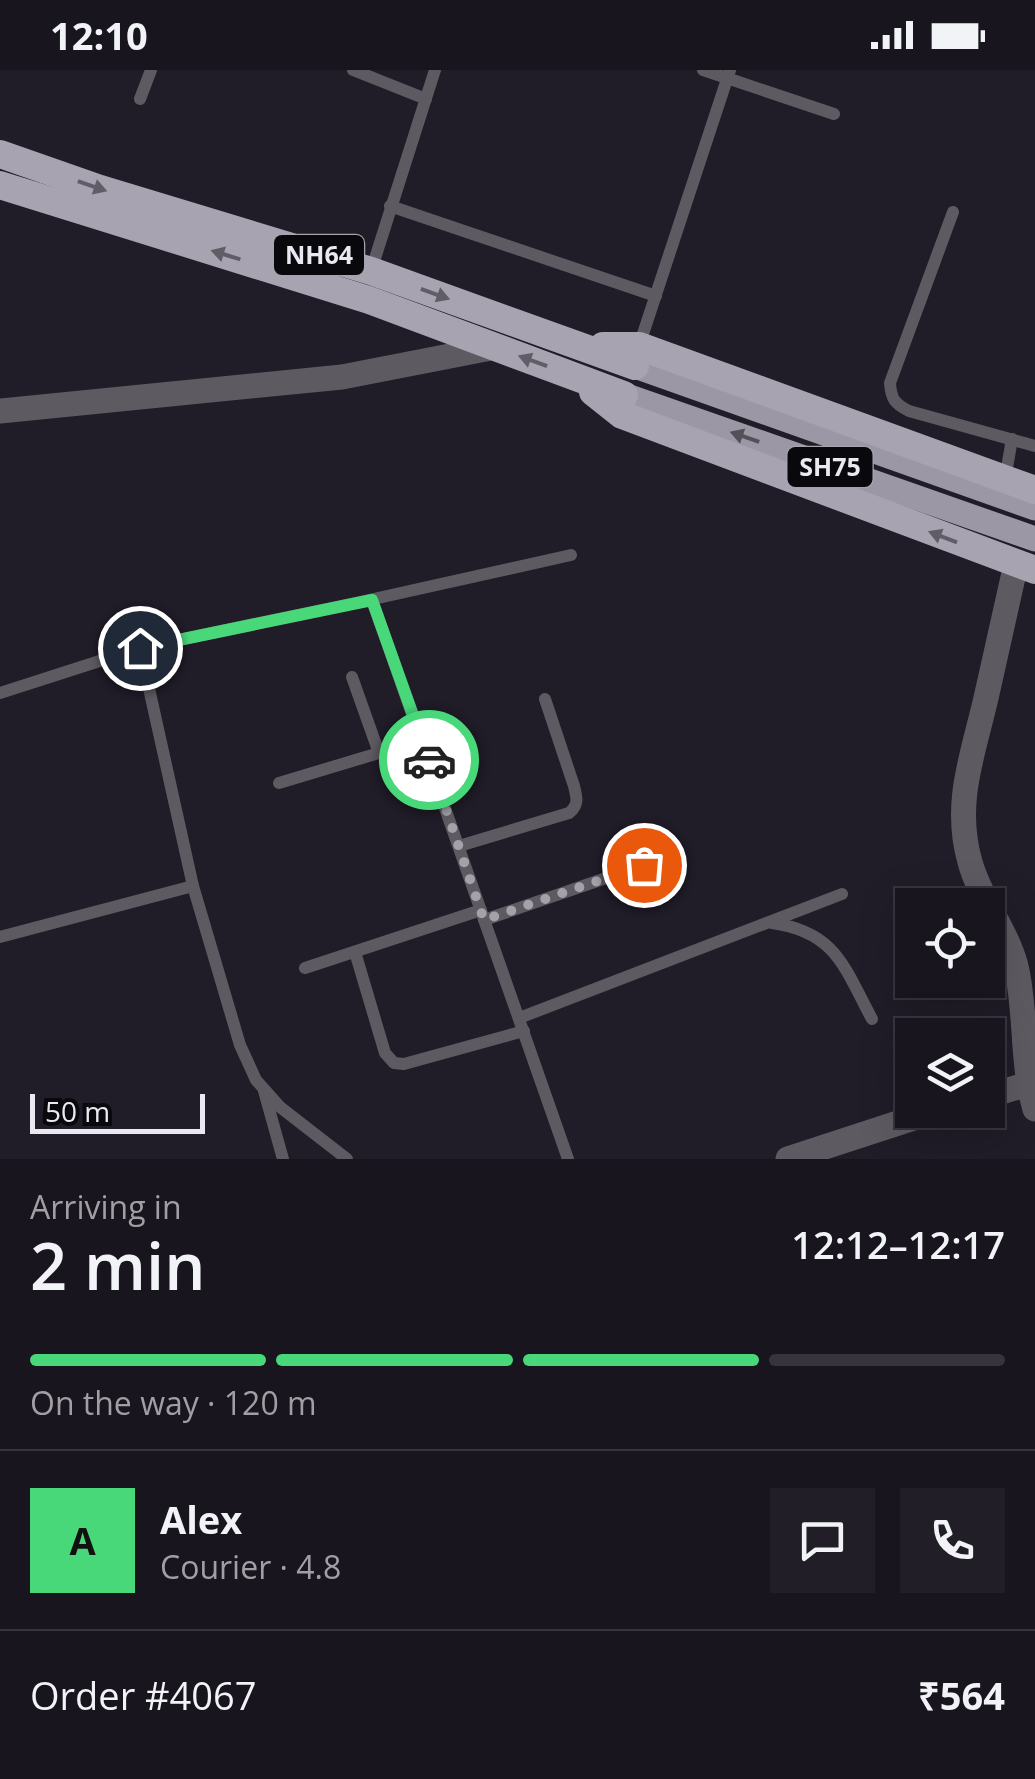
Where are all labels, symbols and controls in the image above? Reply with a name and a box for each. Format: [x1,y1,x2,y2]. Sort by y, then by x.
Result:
text: 12:10 [50,9,148,61]
one-way arrow [77,180,107,195]
road number: NH64 [274,235,364,275]
one-way arrow [210,247,240,262]
one-way arrow [421,287,451,302]
one-way arrow [517,353,547,368]
one-way arrow [729,429,759,444]
road number: SH75 [788,447,872,487]
one-way arrow [928,528,958,544]
pin [98,606,183,691]
icon: home [113,621,168,676]
courier [379,710,479,810]
icon: car [402,733,457,788]
pin [602,823,687,908]
icon: bag [617,838,672,893]
map controls [895,888,1005,1128]
button: locate [895,888,1005,998]
button: layers [895,1018,1005,1128]
scale bar [30,1089,205,1134]
text: 50 m [45,1092,110,1130]
text: Arriving in [30,1185,182,1228]
text: 12:12–12:17 [791,1218,1005,1270]
text: 2 min [30,1221,205,1309]
text: On the way · 120 m [30,1381,317,1424]
button: chat [770,1488,875,1593]
button: phone [900,1488,1005,1593]
text: Alex [160,1493,242,1545]
text: A [69,1514,96,1566]
text: Courier · 4.8 [160,1545,341,1588]
text: Order #4067 [30,1669,257,1721]
text: ₹564 [918,1669,1005,1721]

